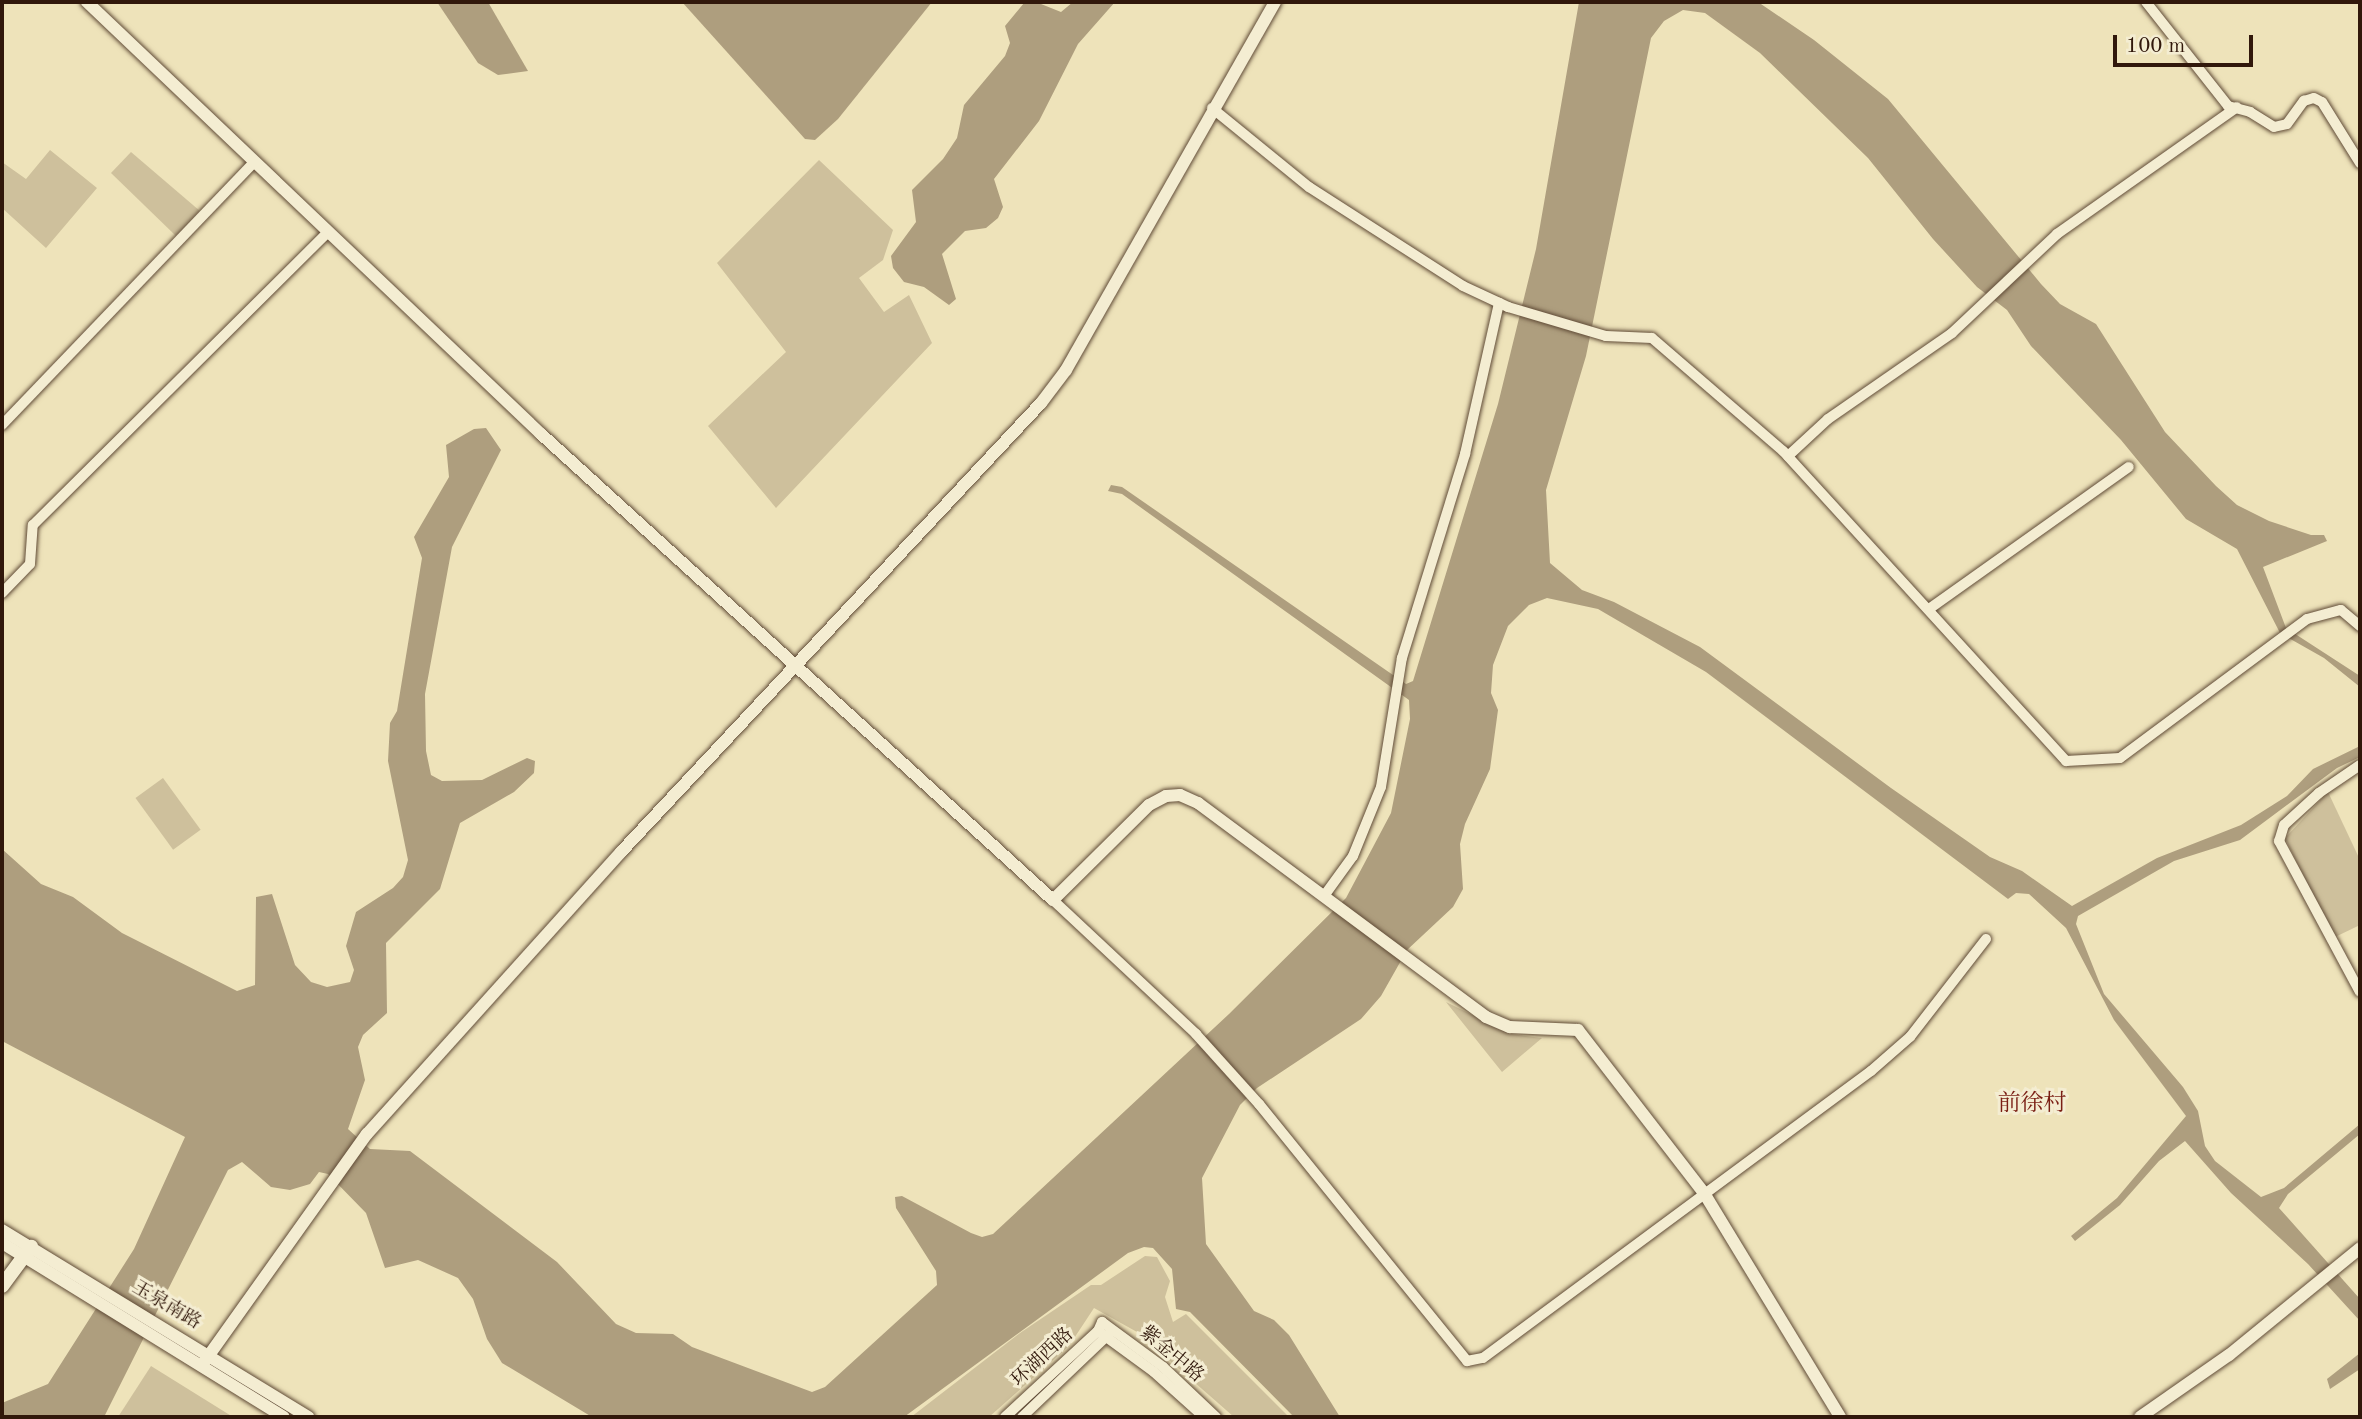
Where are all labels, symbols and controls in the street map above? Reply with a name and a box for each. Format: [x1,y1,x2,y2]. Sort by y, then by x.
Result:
scale bar [2117,21,2257,65]
text: 100 m [2126,36,2185,57]
district label: 前徐村 [1998,1090,2066,1118]
street label: 玉泉南路 [128,1277,204,1335]
street label: 紫金中路 [1135,1322,1207,1388]
street label: 环湖西路 [1007,1324,1079,1392]

